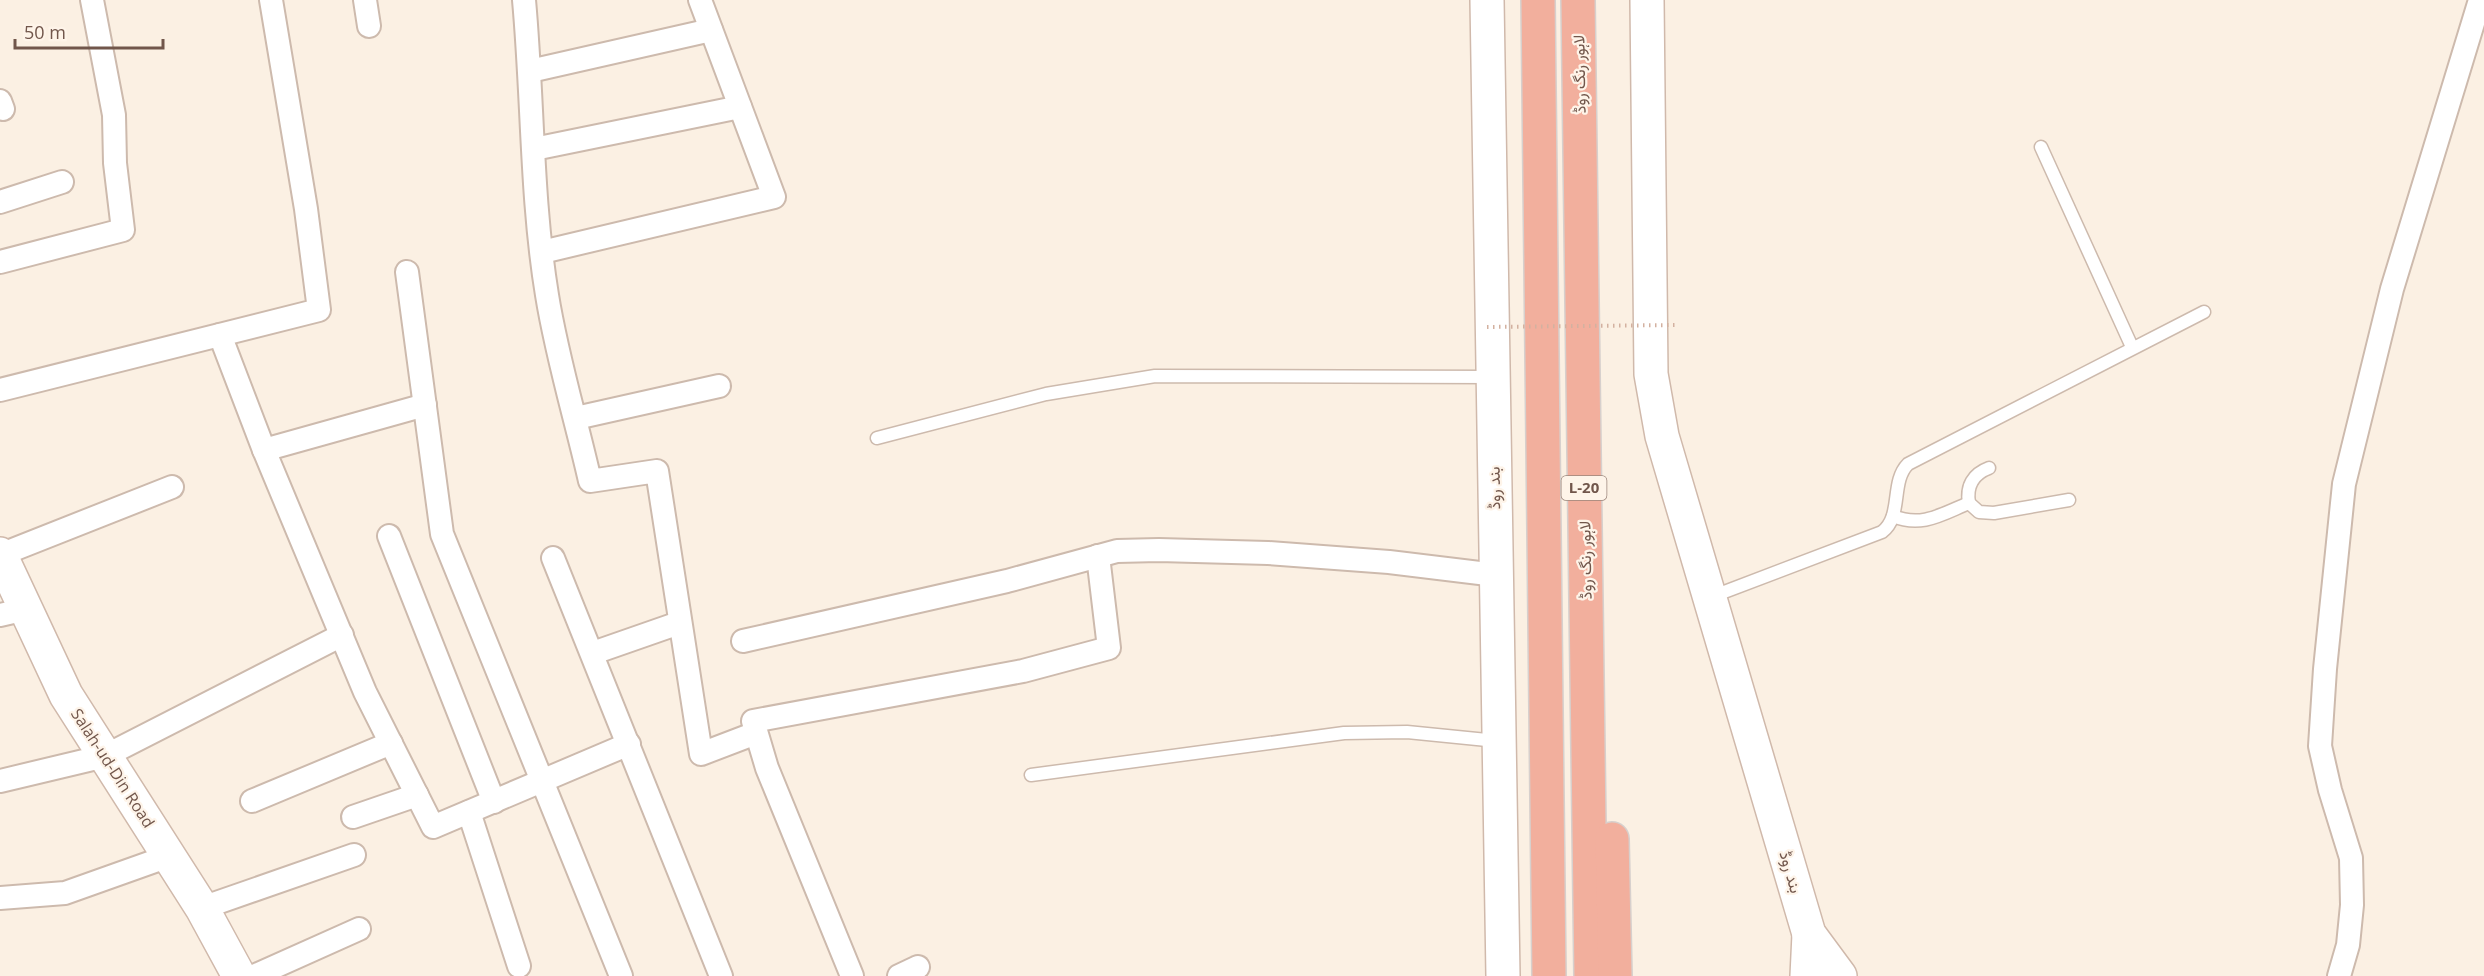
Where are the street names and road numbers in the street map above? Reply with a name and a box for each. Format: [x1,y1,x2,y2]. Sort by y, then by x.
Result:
street label: لاہور رنگ روڈ [1567,35,1591,113]
street label: بند روڈ [1483,466,1505,510]
road number: L-20 [1562,476,1606,500]
street label: لاہور رنگ روڈ [1573,521,1597,599]
street label: Salah-ud-Din Road [66,704,160,832]
street label: بند روڈ [1775,848,1807,896]

